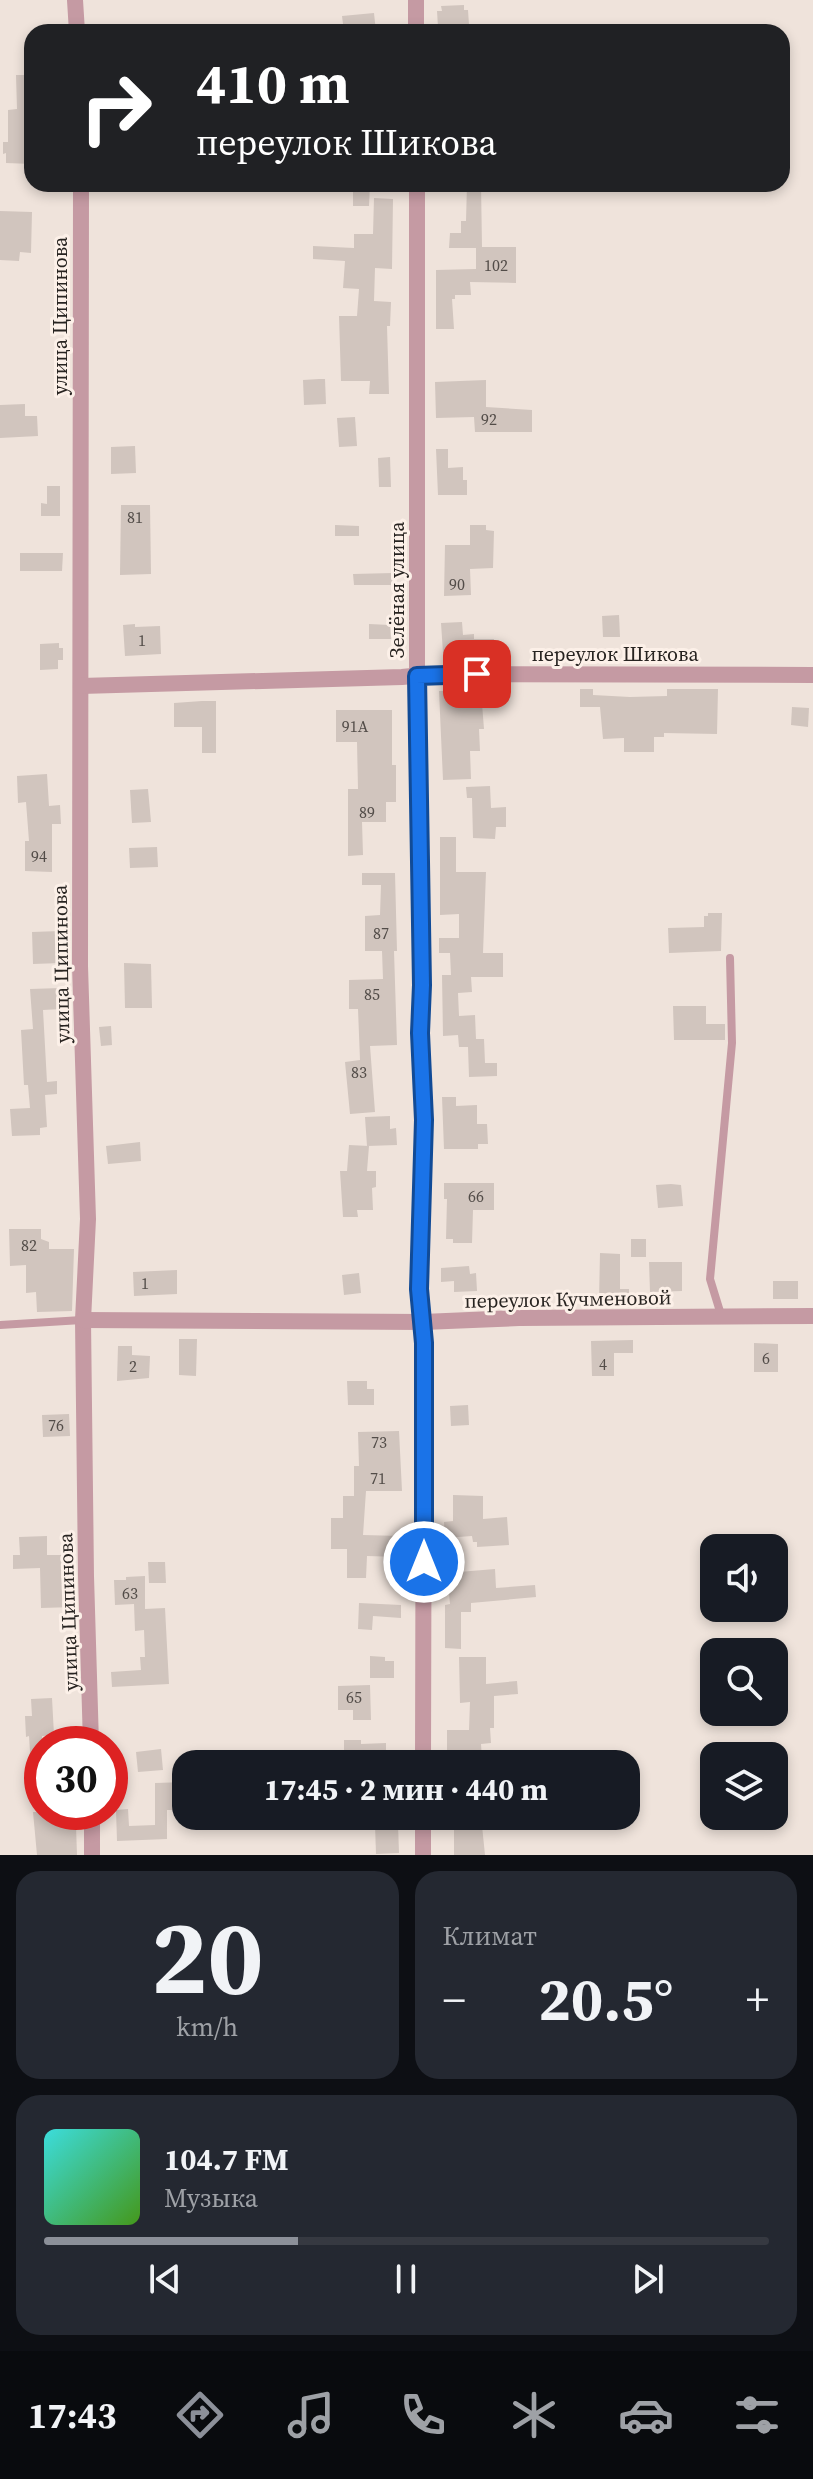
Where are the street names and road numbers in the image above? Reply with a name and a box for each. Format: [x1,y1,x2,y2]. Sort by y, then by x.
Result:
street label: улица Ципинова [46,236,74,395]
street label: Зелёная улица [383,521,411,658]
street label: переулок Шикова [531,640,699,668]
street label: улица Ципинова [46,884,76,1044]
street label: переулок Кучменовой [464,1283,672,1315]
street label: улица Ципинова [51,1531,85,1692]

